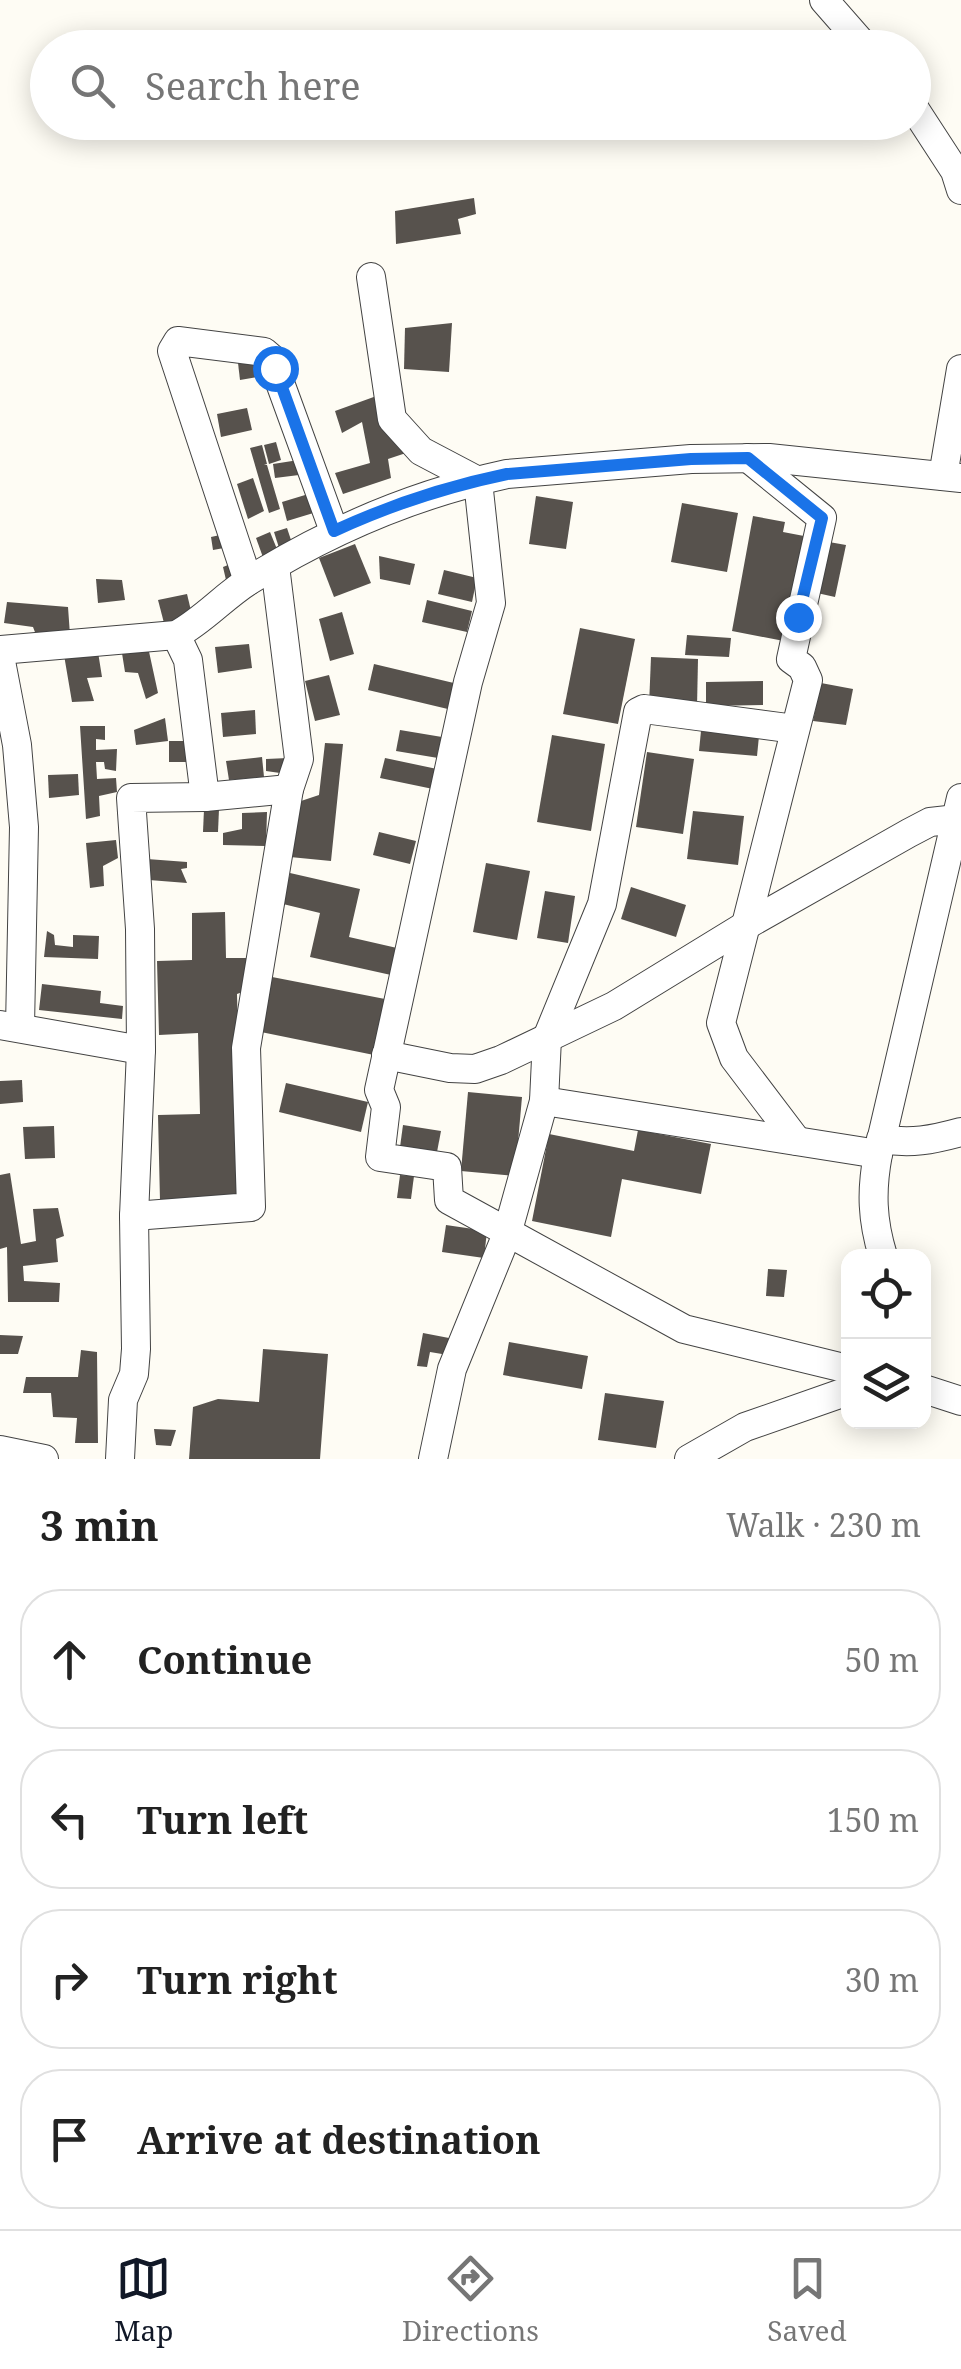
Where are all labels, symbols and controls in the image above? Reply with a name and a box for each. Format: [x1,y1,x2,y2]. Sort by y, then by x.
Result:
search box [30,30,931,140]
icon: search [65,58,120,113]
text: Search here [145,59,361,111]
route start [253,346,299,392]
route end [776,595,822,641]
map controls [841,1249,931,1429]
button: locate [841,1249,931,1339]
button: layers [841,1339,931,1429]
text: 3 min [40,1496,159,1553]
text: Walk · 230 m [726,1503,921,1546]
icon: ahead [42,1632,97,1687]
text: Continue [137,1633,312,1685]
text: 50 m [845,1638,919,1681]
icon: left [42,1792,97,1847]
text: Turn left [137,1793,308,1845]
text: 150 m [827,1798,919,1841]
icon: right [42,1952,97,2007]
text: Turn right [137,1953,338,2005]
text: 30 m [845,1958,919,2001]
icon: arrive [42,2112,97,2167]
text: Arrive at destination [137,2113,541,2165]
tab: Map [114,2251,173,2349]
tab: Directions [402,2251,539,2349]
tab: Saved [767,2251,847,2349]

